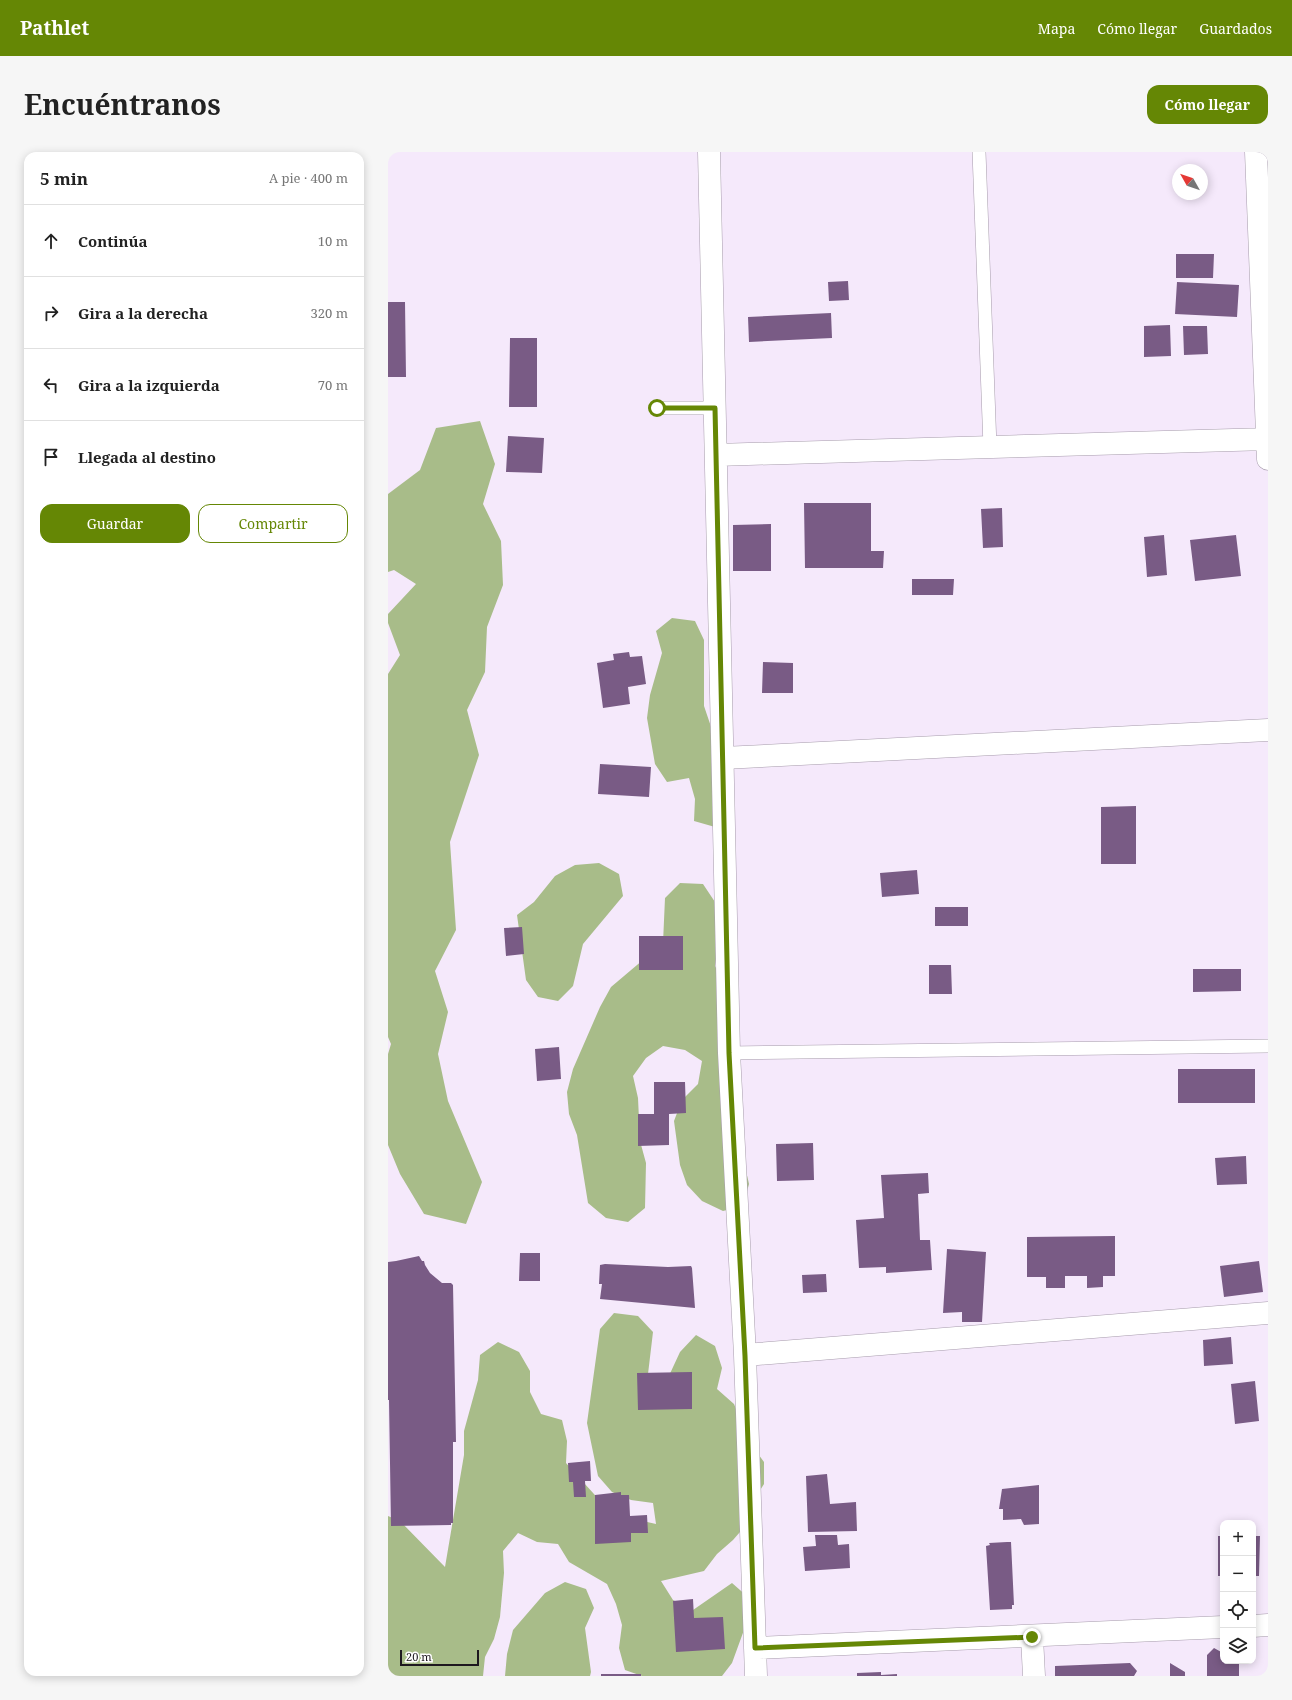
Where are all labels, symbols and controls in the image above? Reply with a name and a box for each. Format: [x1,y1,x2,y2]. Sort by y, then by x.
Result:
text: Pathlet [20,15,89,41]
text: Mapa [1038,19,1075,38]
text: Cómo llegar [1097,19,1177,38]
text: Guardados [1199,19,1272,38]
text: Encuéntranos [24,85,221,123]
button: Cómo llegar [1147,85,1268,124]
north arrow [1172,164,1208,200]
text: 5 min [40,167,88,190]
text: A pie · 400 m [269,169,348,187]
icon: ahead [40,230,62,252]
text: Continúa [78,231,148,251]
text: 10 m [318,232,348,250]
icon: right [40,302,62,324]
text: Gira a la derecha [78,303,208,323]
text: 320 m [311,304,348,322]
icon: left [40,374,62,396]
text: Gira a la izquierda [78,375,220,395]
text: 70 m [318,376,348,394]
route start [648,399,666,417]
icon: arrive [40,446,62,468]
text: Llegada al destino [78,447,216,467]
button: Guardar [40,504,190,543]
button: Compartir [198,504,348,543]
map controls [1220,1520,1256,1664]
button: + [1220,1520,1256,1556]
button: − [1220,1556,1256,1592]
button: locate [1220,1592,1256,1628]
route end [1023,1628,1041,1646]
button: layers [1220,1628,1256,1664]
scale bar [400,1648,479,1667]
text: 20 m [406,1649,432,1664]

